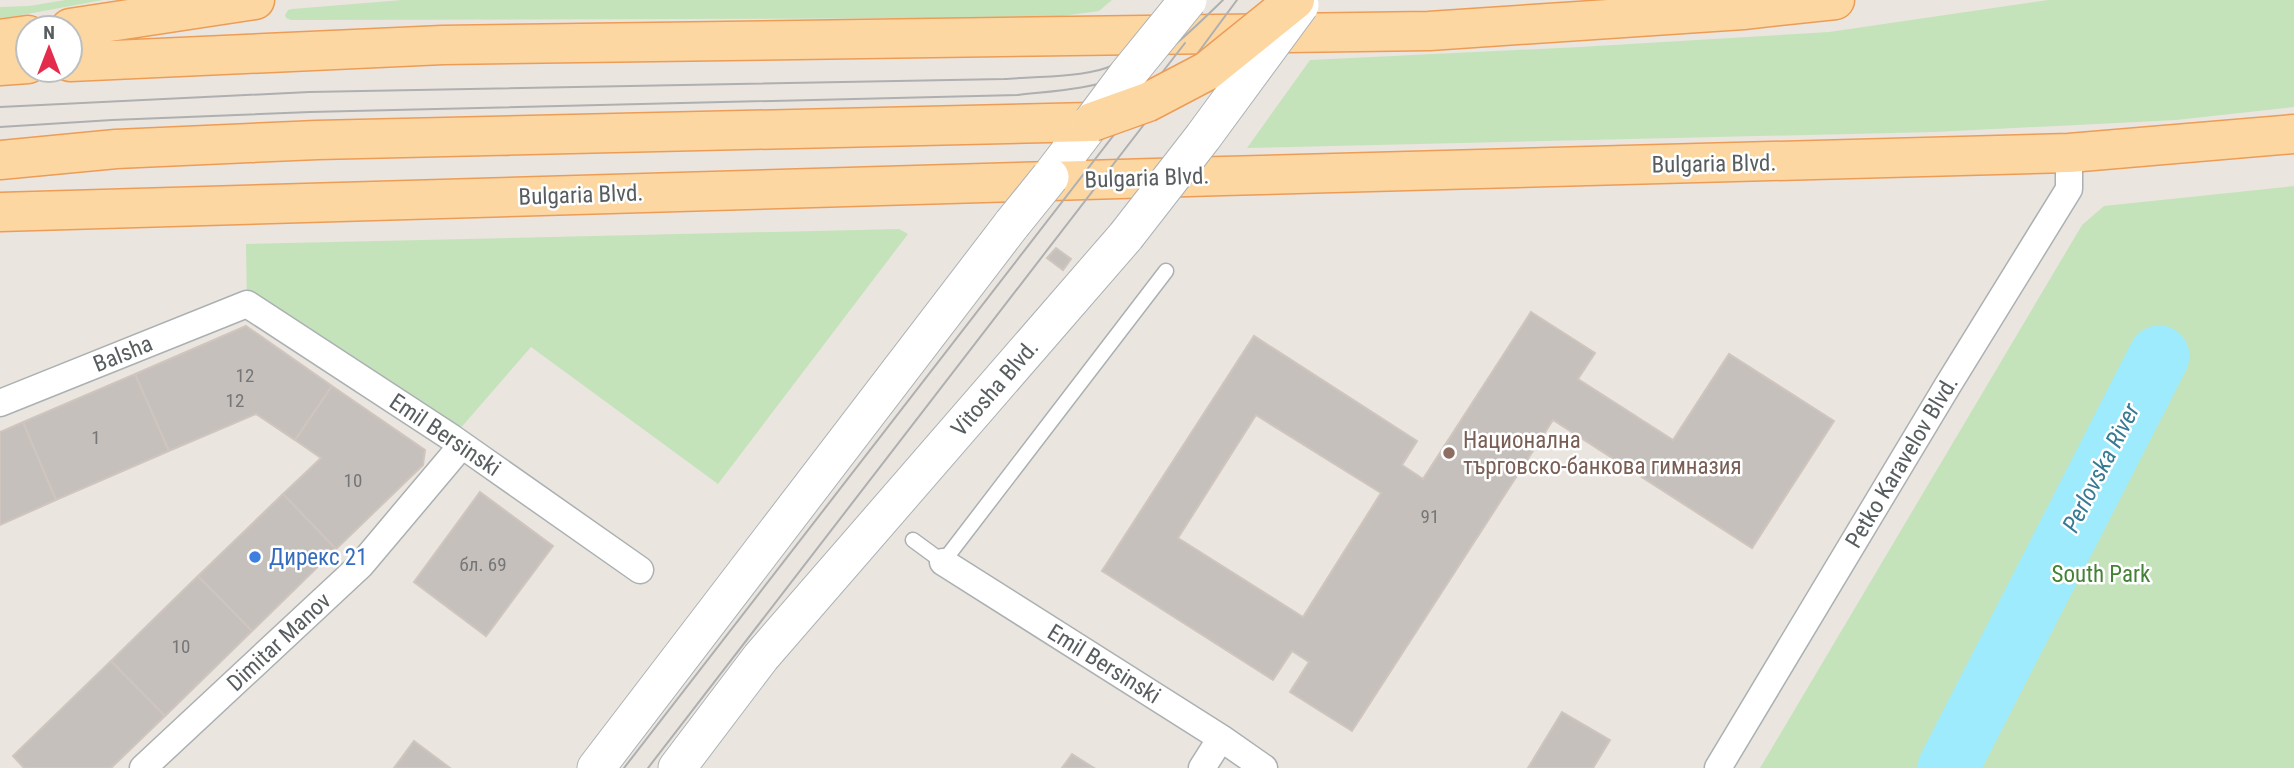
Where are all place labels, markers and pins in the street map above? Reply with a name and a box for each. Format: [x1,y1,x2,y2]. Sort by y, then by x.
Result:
place label: Национална търговско-банкова гимназия [1463,427,1742,480]
marker: Национална търговско-банкова гимназия [1441,445,1457,461]
place label: Дирекс 21 [269,544,368,571]
marker: Дирекс 21 [247,549,263,565]

